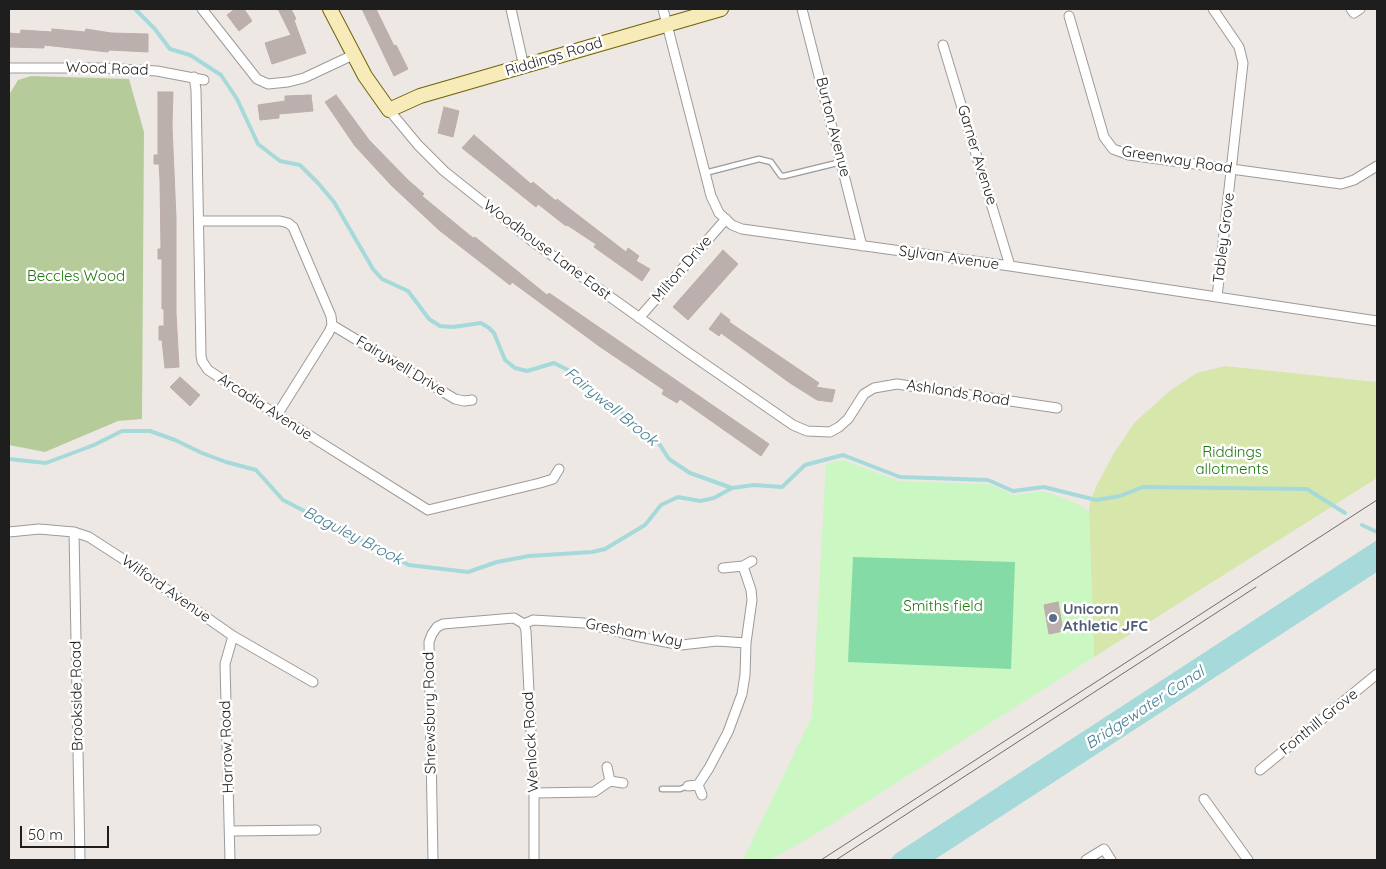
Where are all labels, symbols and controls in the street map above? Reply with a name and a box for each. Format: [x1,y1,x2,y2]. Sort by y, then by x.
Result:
street label: Riddings Road [503,34,605,80]
street label: Wood Road [65,59,149,79]
street label: Burton Avenue [812,75,854,179]
street label: Garner Avenue [953,103,1001,207]
street label: Greenway Road [1120,142,1234,178]
street label: Tabley Grove [1210,192,1238,284]
street label: Woodhouse Lane East [480,196,614,304]
street label: Milton Drive [648,232,716,306]
street label: Sylvan Avenue [898,242,1000,274]
park label: Beccles Wood [27,267,125,285]
street label: Fairywell Drive [353,332,449,400]
water label: Fairywell Brook [561,364,661,450]
street label: Arcadia Avenue [214,370,316,444]
street label: Ashlands Road [905,376,1011,410]
park label: Riddings allotments [1195,443,1269,478]
water label: Baguley Brook [300,503,406,569]
street label: Wilford Avenue [118,552,214,626]
park label: Smiths field [903,597,983,615]
place label: Unicorn Athletic JFC [1063,600,1148,635]
marker: Unicorn Athletic JFC [1047,612,1059,624]
street label: Gresham Way [584,615,684,651]
street label: Brookside Road [67,641,87,751]
street label: Shrewsbury Road [420,652,440,774]
water label: Bridgewater Canal [1082,662,1208,754]
street label: Fonthill Grove [1276,685,1362,759]
street label: Wenlock Road [519,691,543,793]
street label: Harrow Road [216,700,238,794]
scale bar [22,816,111,848]
text: 50 m [28,825,63,844]

